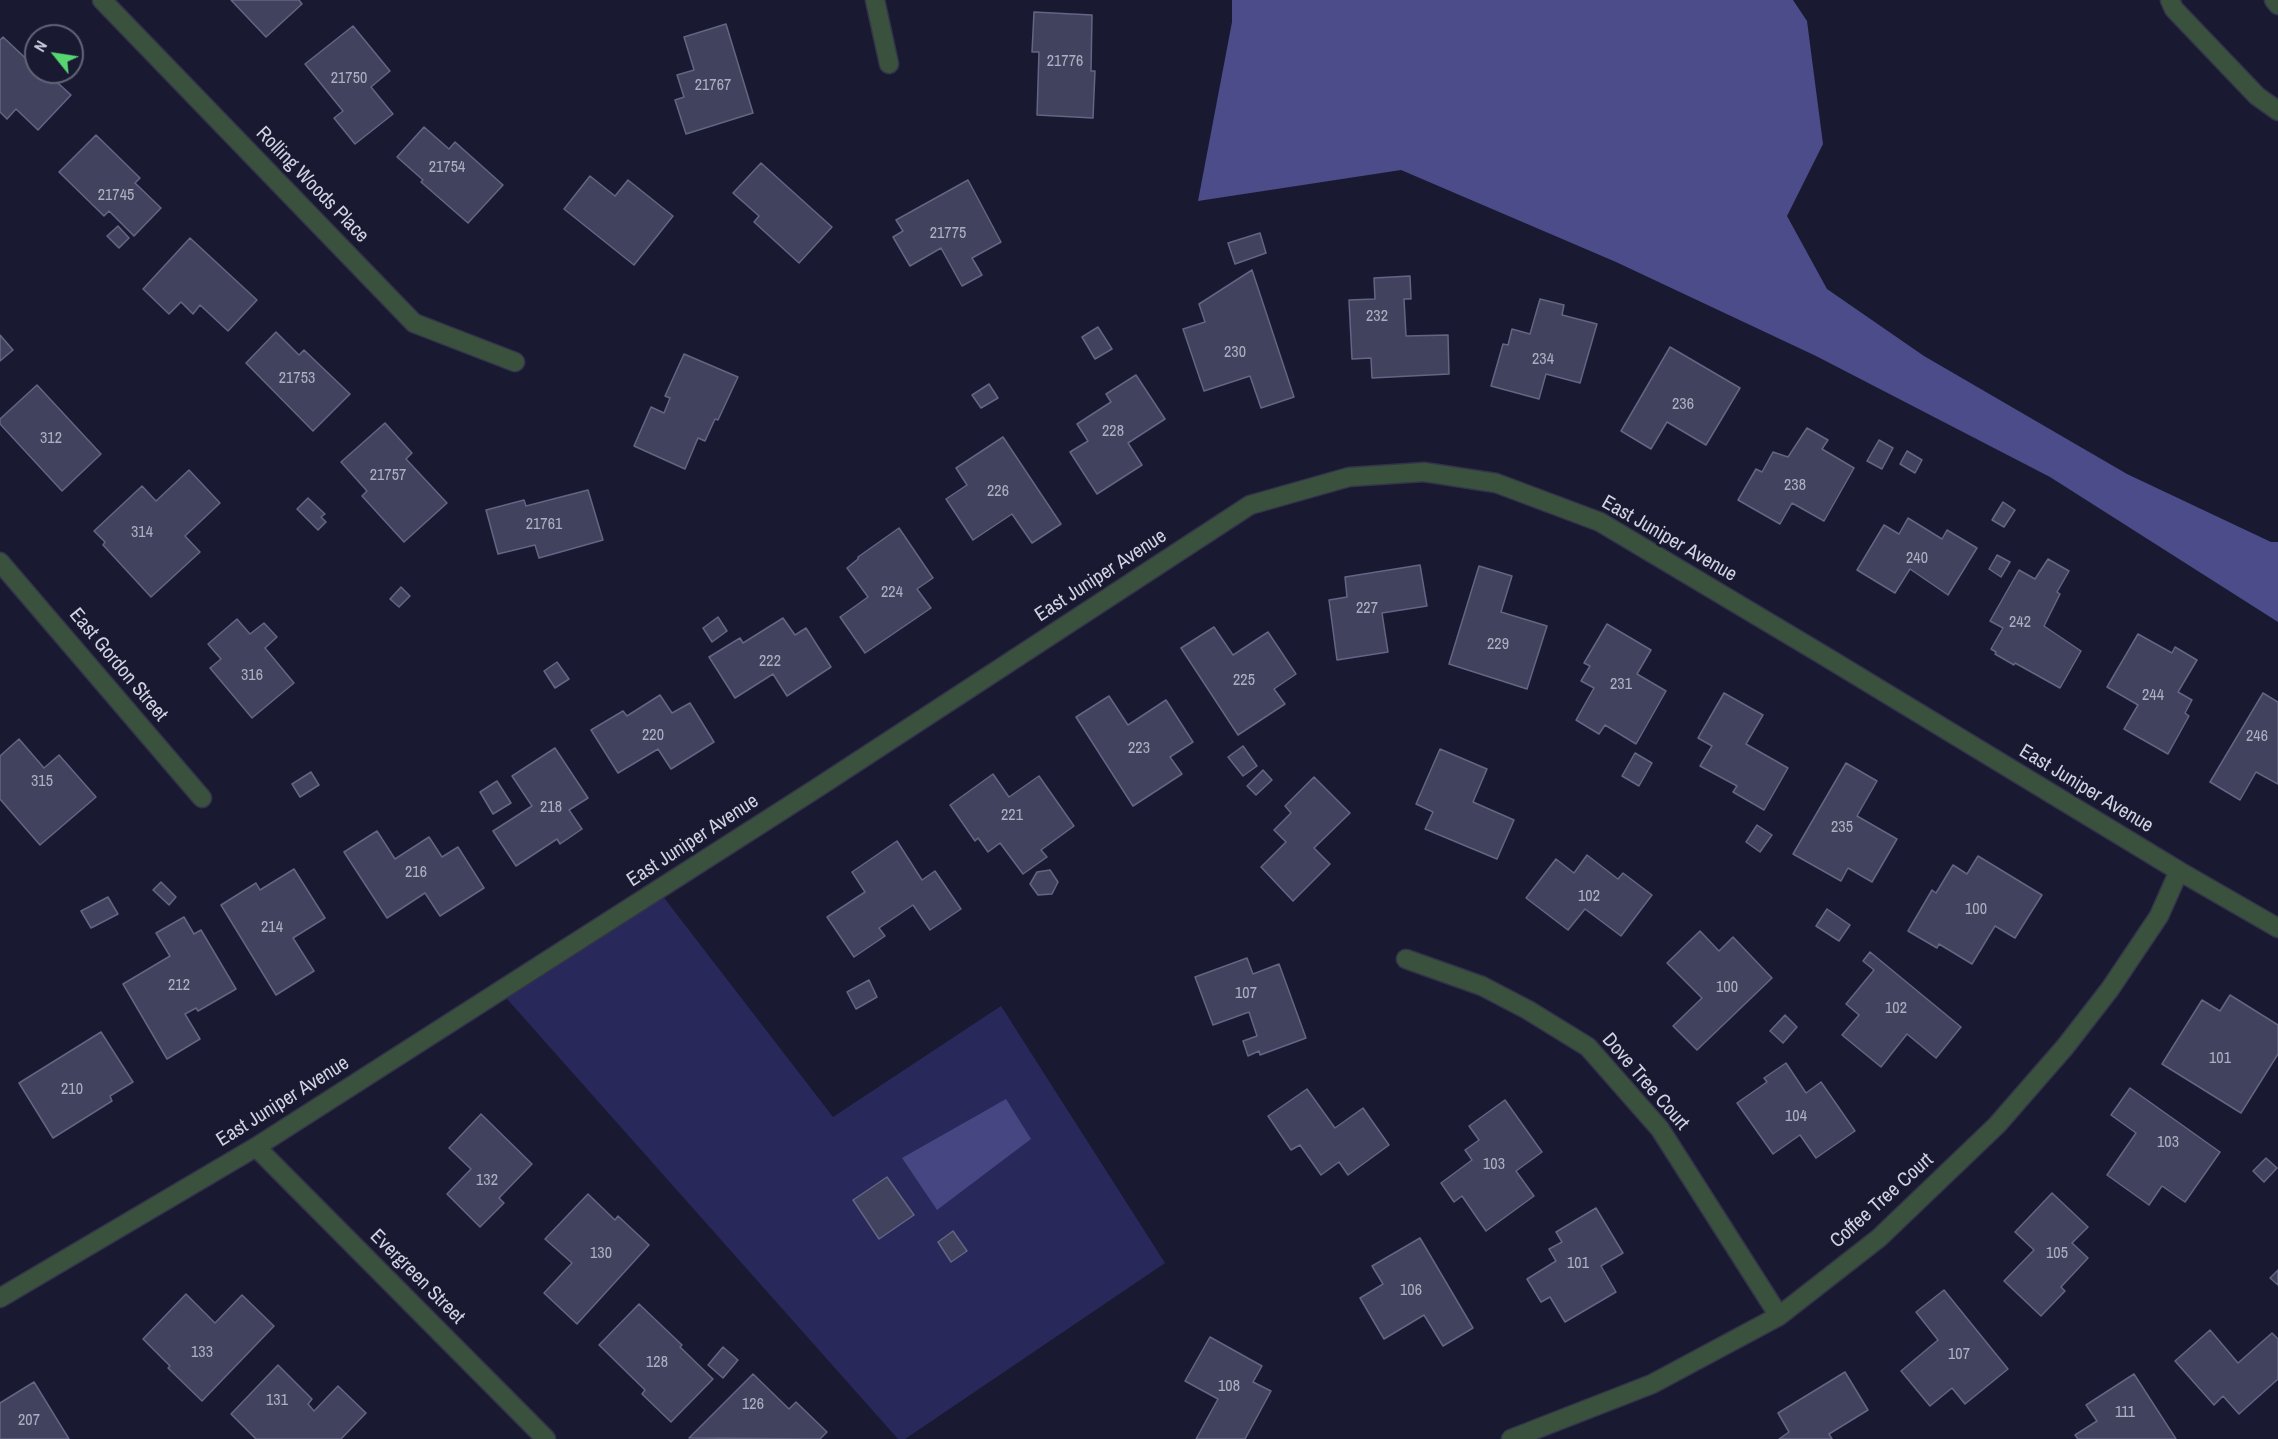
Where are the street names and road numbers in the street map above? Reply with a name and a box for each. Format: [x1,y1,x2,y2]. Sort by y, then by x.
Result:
street label: Rolling Woods Place [251,122,373,248]
street label: East Juniper Avenue [1597,491,1741,587]
street label: East Juniper Avenue [1031,525,1171,627]
street label: East Gordon Street [64,604,172,726]
street label: East Juniper Avenue [2015,740,2157,838]
street label: East Juniper Avenue [623,790,763,892]
street label: Dove Tree Court [1596,1029,1694,1135]
street label: East Juniper Avenue [212,1052,354,1152]
street label: Coffee Tree Court [1826,1148,1938,1254]
street label: Evergreen Street [365,1225,469,1329]

